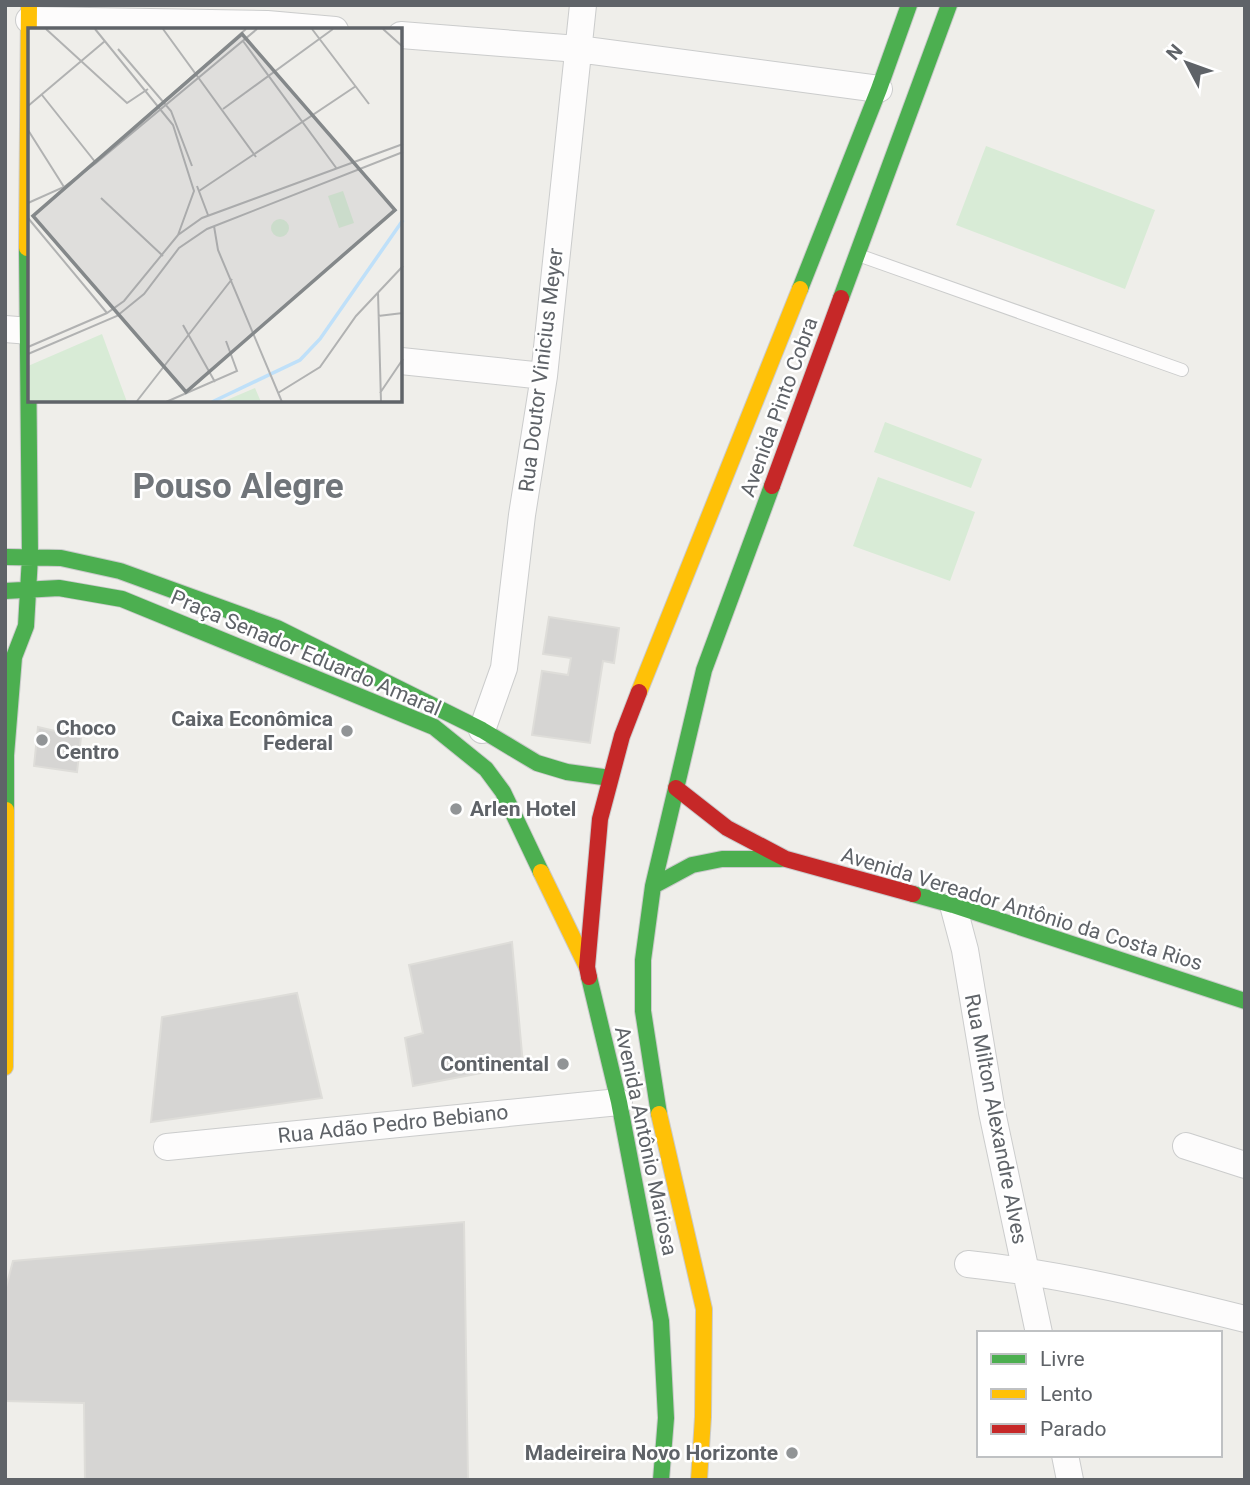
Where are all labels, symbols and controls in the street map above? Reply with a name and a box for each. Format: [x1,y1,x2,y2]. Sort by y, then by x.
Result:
inset map [28,28,402,402]
north arrow [1152,28,1222,98]
text: N [1161,40,1188,65]
street label: Rua Doutor Vinicius Meyer [514,247,568,493]
street label: Avenida Pinto Cobra [735,314,823,500]
district label: Pouso Alegre [132,466,344,507]
street label: Praça Senador Eduardo Amaral [167,585,445,721]
place label: Caixa Econômica Federal [171,707,333,755]
place label: Choco Centro [56,716,119,764]
marker: Caixa Econômica Federal [339,723,355,739]
marker: Choco Centro [34,732,50,748]
place label: Arlen Hotel [470,797,576,821]
marker: Arlen Hotel [448,801,464,817]
street label: Avenida Vereador Antônio da Costa Rios [839,843,1205,975]
street label: Rua Milton Alexandre Alves [960,992,1032,1246]
street label: Avenida Antônio Mariosa [610,1024,682,1258]
place label: Continental [440,1052,549,1076]
marker: Continental [555,1056,571,1072]
street label: Rua Adão Pedro Bebiano [277,1100,509,1148]
legend [977,1331,1222,1457]
text: Livre [1040,1347,1085,1371]
text: Lento [1040,1382,1093,1406]
text: Parado [1040,1417,1107,1441]
place label: Madeireira Novo Horizonte [525,1441,778,1465]
marker: Madeireira Novo Horizonte [784,1445,800,1461]

